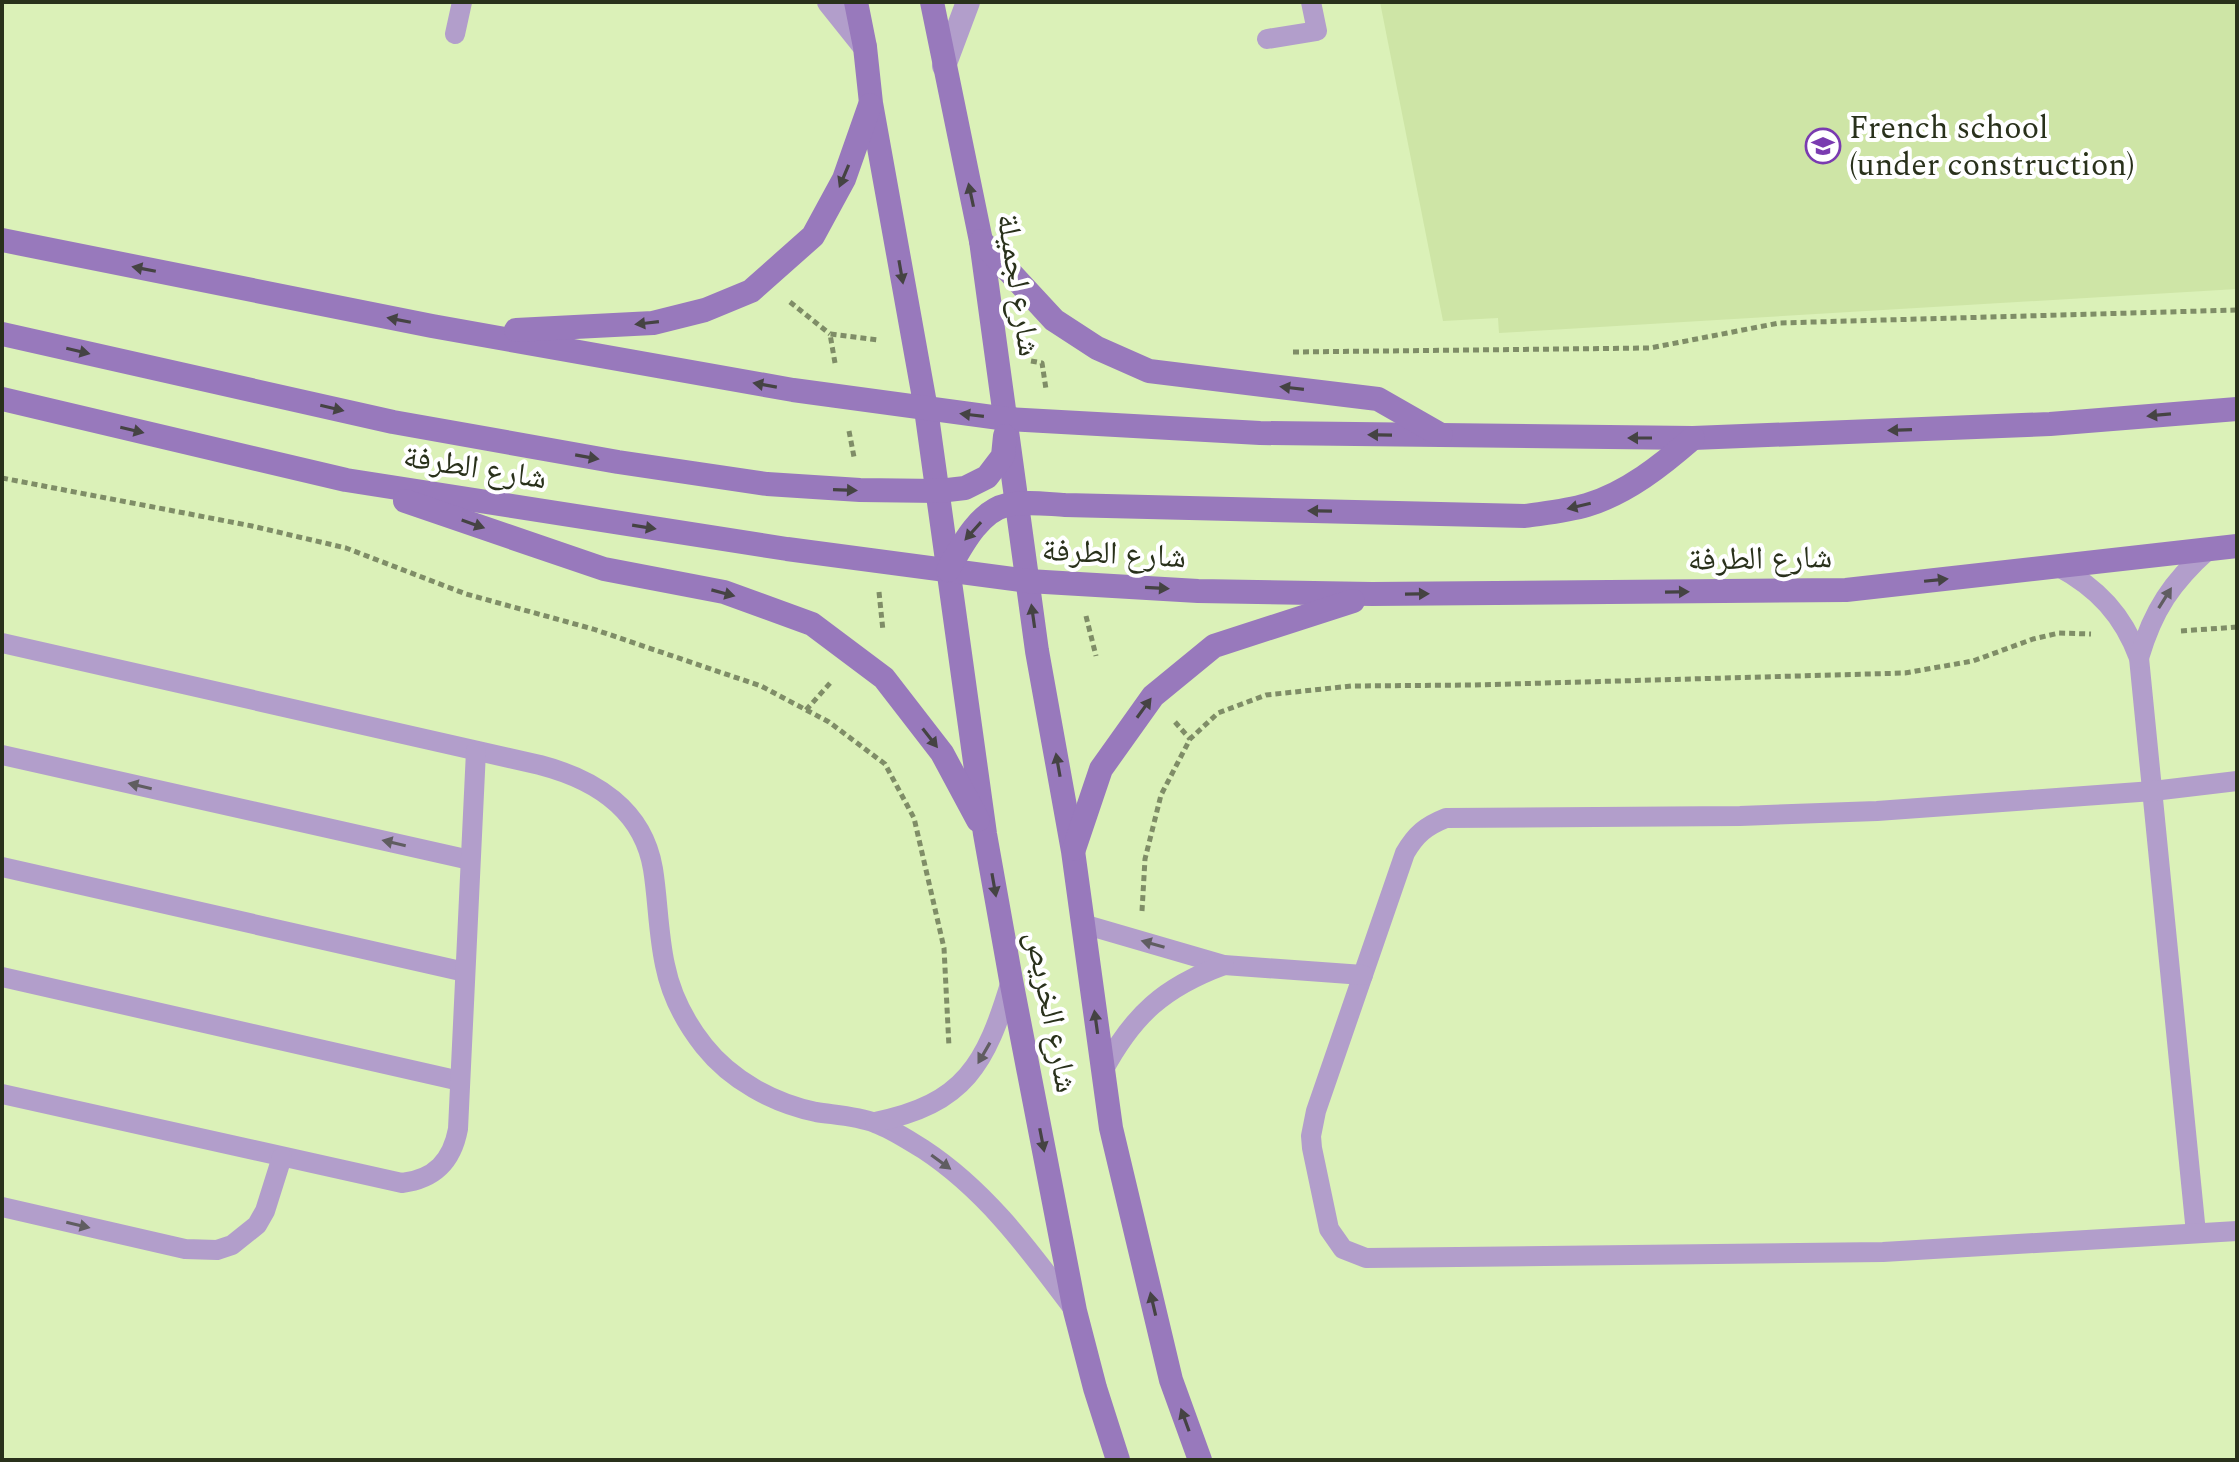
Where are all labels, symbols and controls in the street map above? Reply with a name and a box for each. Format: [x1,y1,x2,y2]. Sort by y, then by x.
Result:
place label: French school (under construction) [1849,104,2135,190]
school or university icon: French school (under construction) [1804,127,1842,165]
one-way arrow [838,164,851,188]
one-way arrow [964,182,977,207]
street label: شارع لجميلة [983,210,1053,360]
one-way arrow [896,260,908,285]
one-way arrow [131,262,156,274]
one-way arrow [386,313,411,325]
one-way arrow [634,317,659,330]
one-way arrow [66,345,91,358]
one-way arrow [752,378,777,390]
one-way arrow [1279,381,1304,394]
one-way arrow [319,402,344,415]
one-way arrow [959,408,984,421]
one-way arrow [2146,409,2171,422]
one-way arrow [1887,423,1912,436]
one-way arrow [120,424,145,437]
one-way arrow [1367,429,1392,442]
one-way arrow [1627,432,1652,444]
street label: شارع الطرفة [400,433,550,503]
one-way arrow [575,451,600,463]
one-way arrow [833,483,858,496]
one-way arrow [1566,500,1591,513]
one-way arrow [1307,505,1332,518]
one-way arrow [461,518,485,530]
one-way arrow [632,521,657,534]
one-way arrow [965,521,982,541]
street label: شارع الطرفة [1041,526,1187,582]
street label: شارع الطرفة [1687,533,1833,585]
one-way arrow [1924,573,1949,586]
one-way arrow [1145,582,1170,595]
one-way arrow [1665,585,1690,598]
one-way arrow [711,587,735,600]
one-way arrow [2158,587,2172,609]
one-way arrow [1405,588,1430,600]
one-way arrow [1026,603,1039,628]
one-way arrow [1136,698,1152,718]
one-way arrow [921,728,938,748]
one-way arrow [1051,752,1063,777]
one-way arrow [128,779,153,792]
one-way arrow [381,836,406,849]
one-way arrow [989,873,1001,898]
street label: شارع الخريص [1011,927,1091,1097]
one-way arrow [1141,937,1165,950]
one-way arrow [1089,1009,1102,1034]
one-way arrow [977,1041,991,1064]
one-way arrow [1037,1128,1049,1153]
one-way arrow [931,1154,952,1170]
one-way arrow [66,1219,91,1232]
one-way arrow [1146,1291,1158,1316]
one-way arrow [1178,1408,1191,1432]

